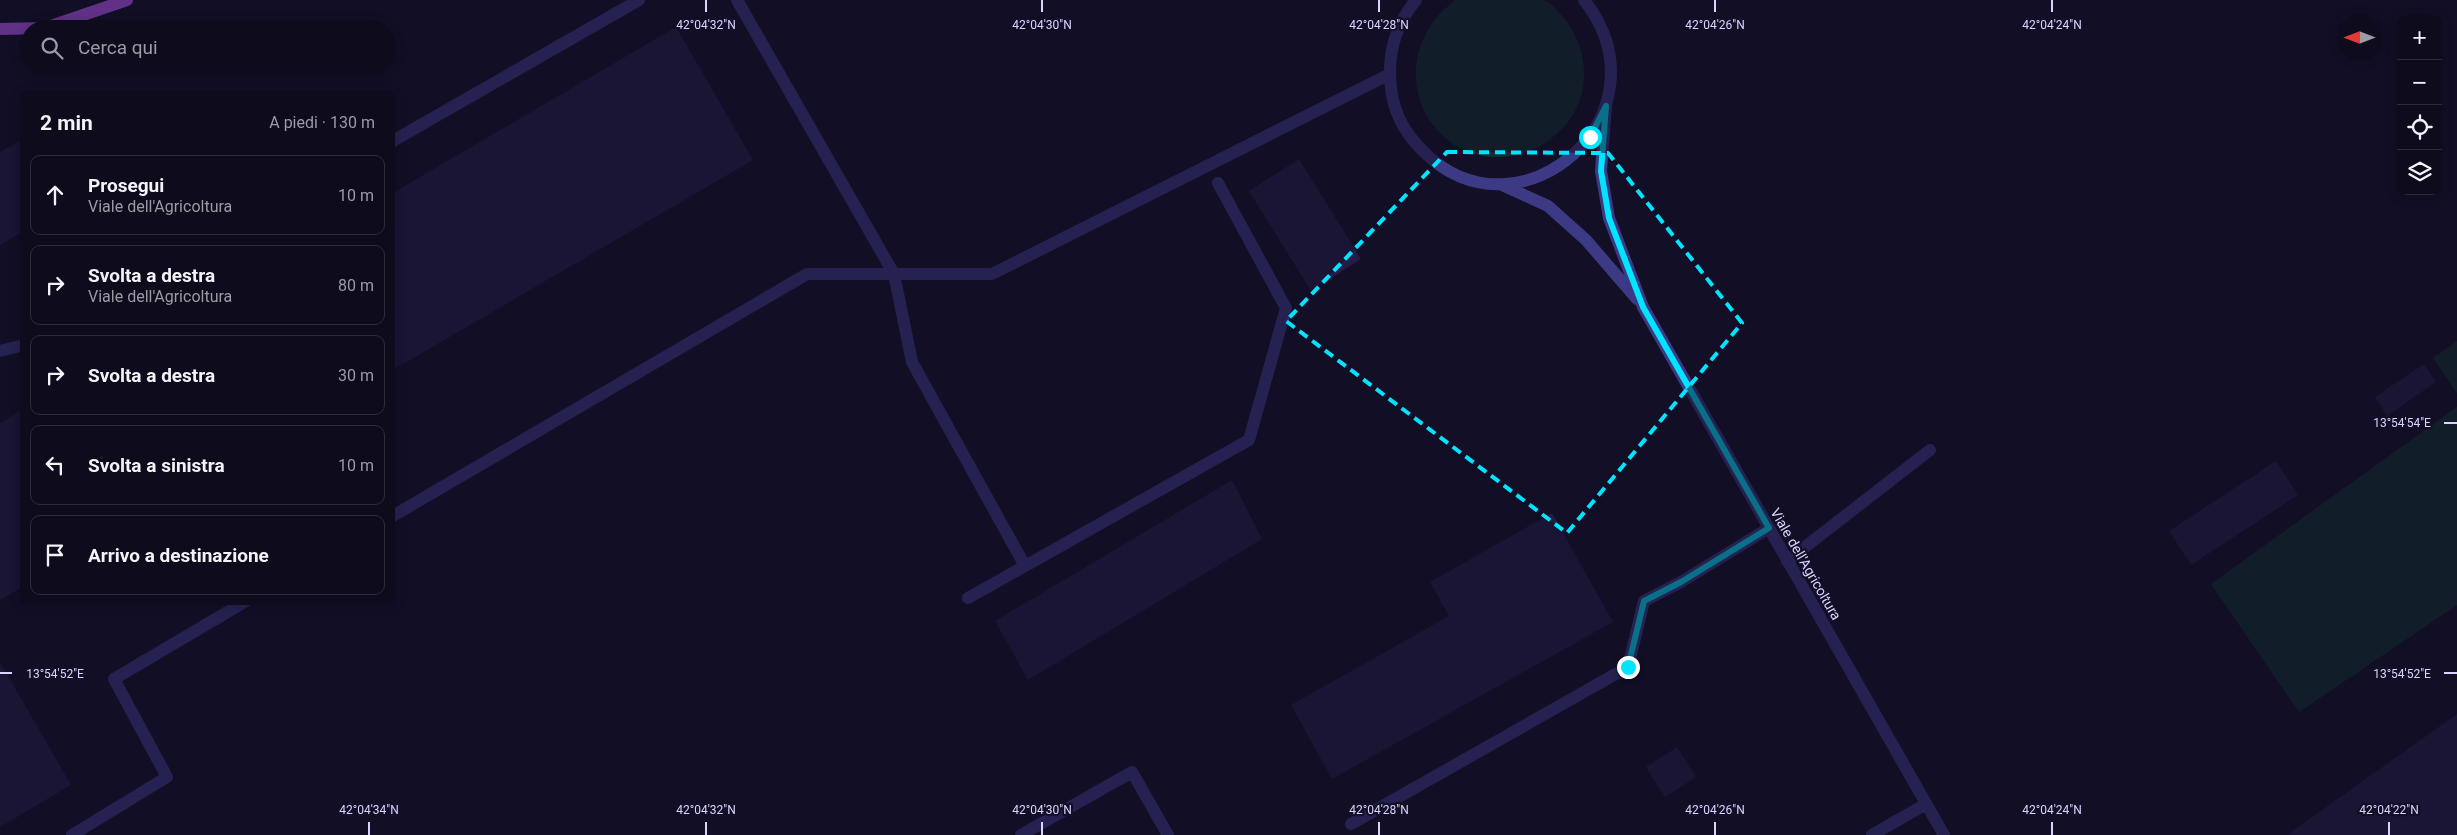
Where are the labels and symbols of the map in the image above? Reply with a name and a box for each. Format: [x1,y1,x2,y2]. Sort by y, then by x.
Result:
north arrow [2337,15,2382,60]
text: 42°04'32"N [676,18,736,32]
text: 42°04'30"N [1012,18,1072,32]
text: 42°04'28"N [1349,18,1409,32]
text: 42°04'26"N [1685,18,1745,32]
text: 42°04'24"N [2022,18,2082,32]
route start [1579,126,1602,149]
text: 13°54'54"E [2373,416,2431,430]
street label: Viale dell'Agricoltura [1768,505,1844,623]
route end [1617,656,1640,679]
text: 13°54'52"E [26,667,84,681]
text: 13°54'52"E [2373,667,2431,681]
text: 42°04'34"N [339,803,399,817]
text: 42°04'32"N [676,803,736,817]
text: 42°04'30"N [1012,803,1072,817]
text: 42°04'28"N [1349,803,1409,817]
text: 42°04'26"N [1685,803,1745,817]
text: 42°04'24"N [2022,803,2082,817]
text: 42°04'22"N [2359,803,2419,817]

